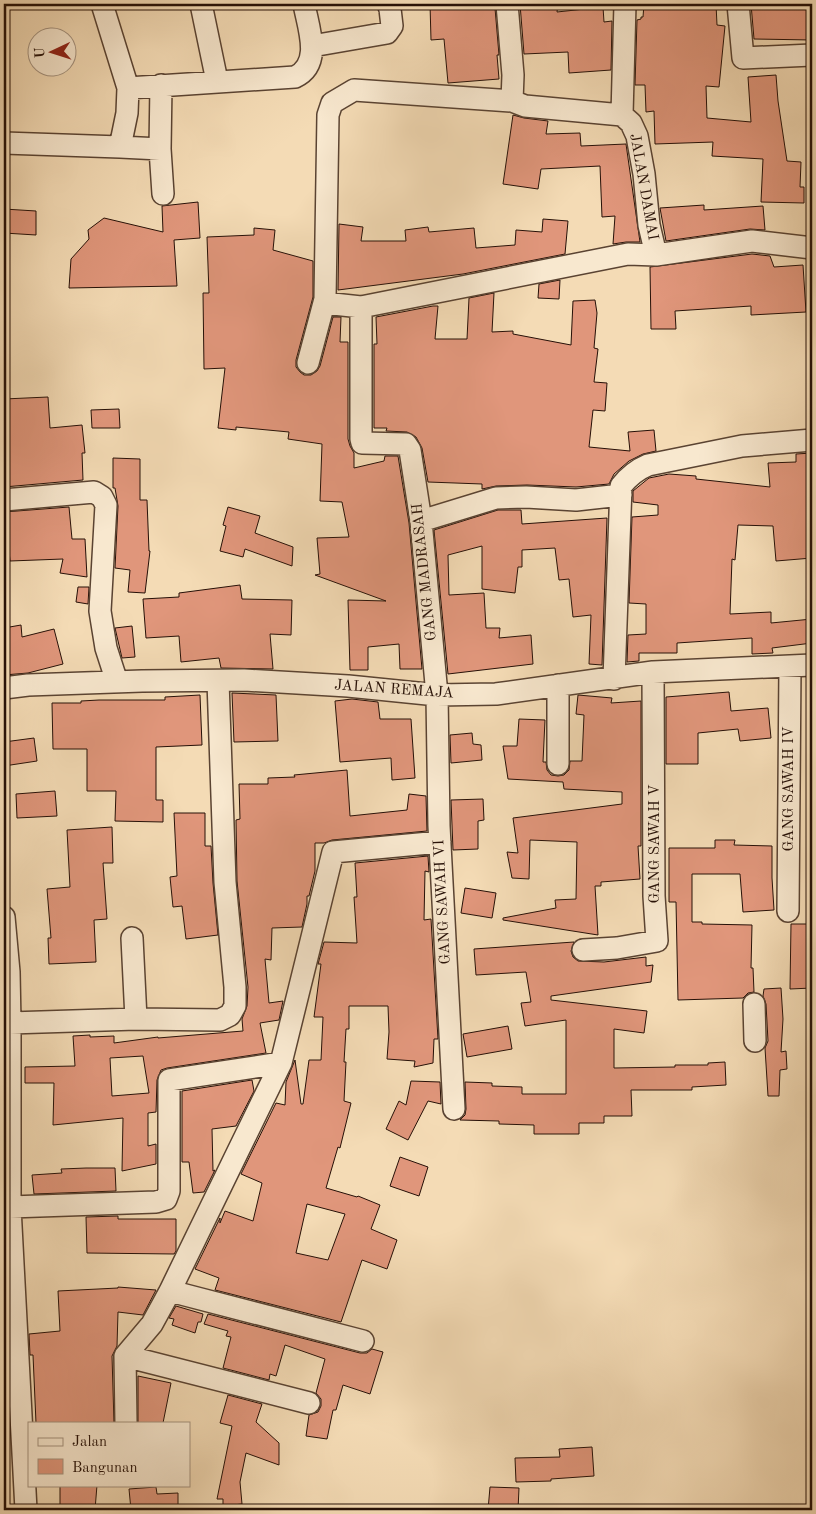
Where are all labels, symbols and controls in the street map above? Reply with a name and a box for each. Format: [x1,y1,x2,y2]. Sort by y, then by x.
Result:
north arrow [28,28,78,78]
text: U [33,47,47,59]
street label: JALAN DAMAI [626,133,660,242]
street label: GANG MADRASAH [410,502,440,642]
street label: JALAN REMAJA [334,678,455,702]
street label: GANG SAWAH IV [782,726,797,852]
street label: GANG SAWAH V [648,784,663,904]
street label: GANG SAWAH VI [432,839,454,965]
legend [28,1422,190,1486]
text: Jalan [72,1435,107,1450]
text: Bangunan [72,1461,138,1476]

